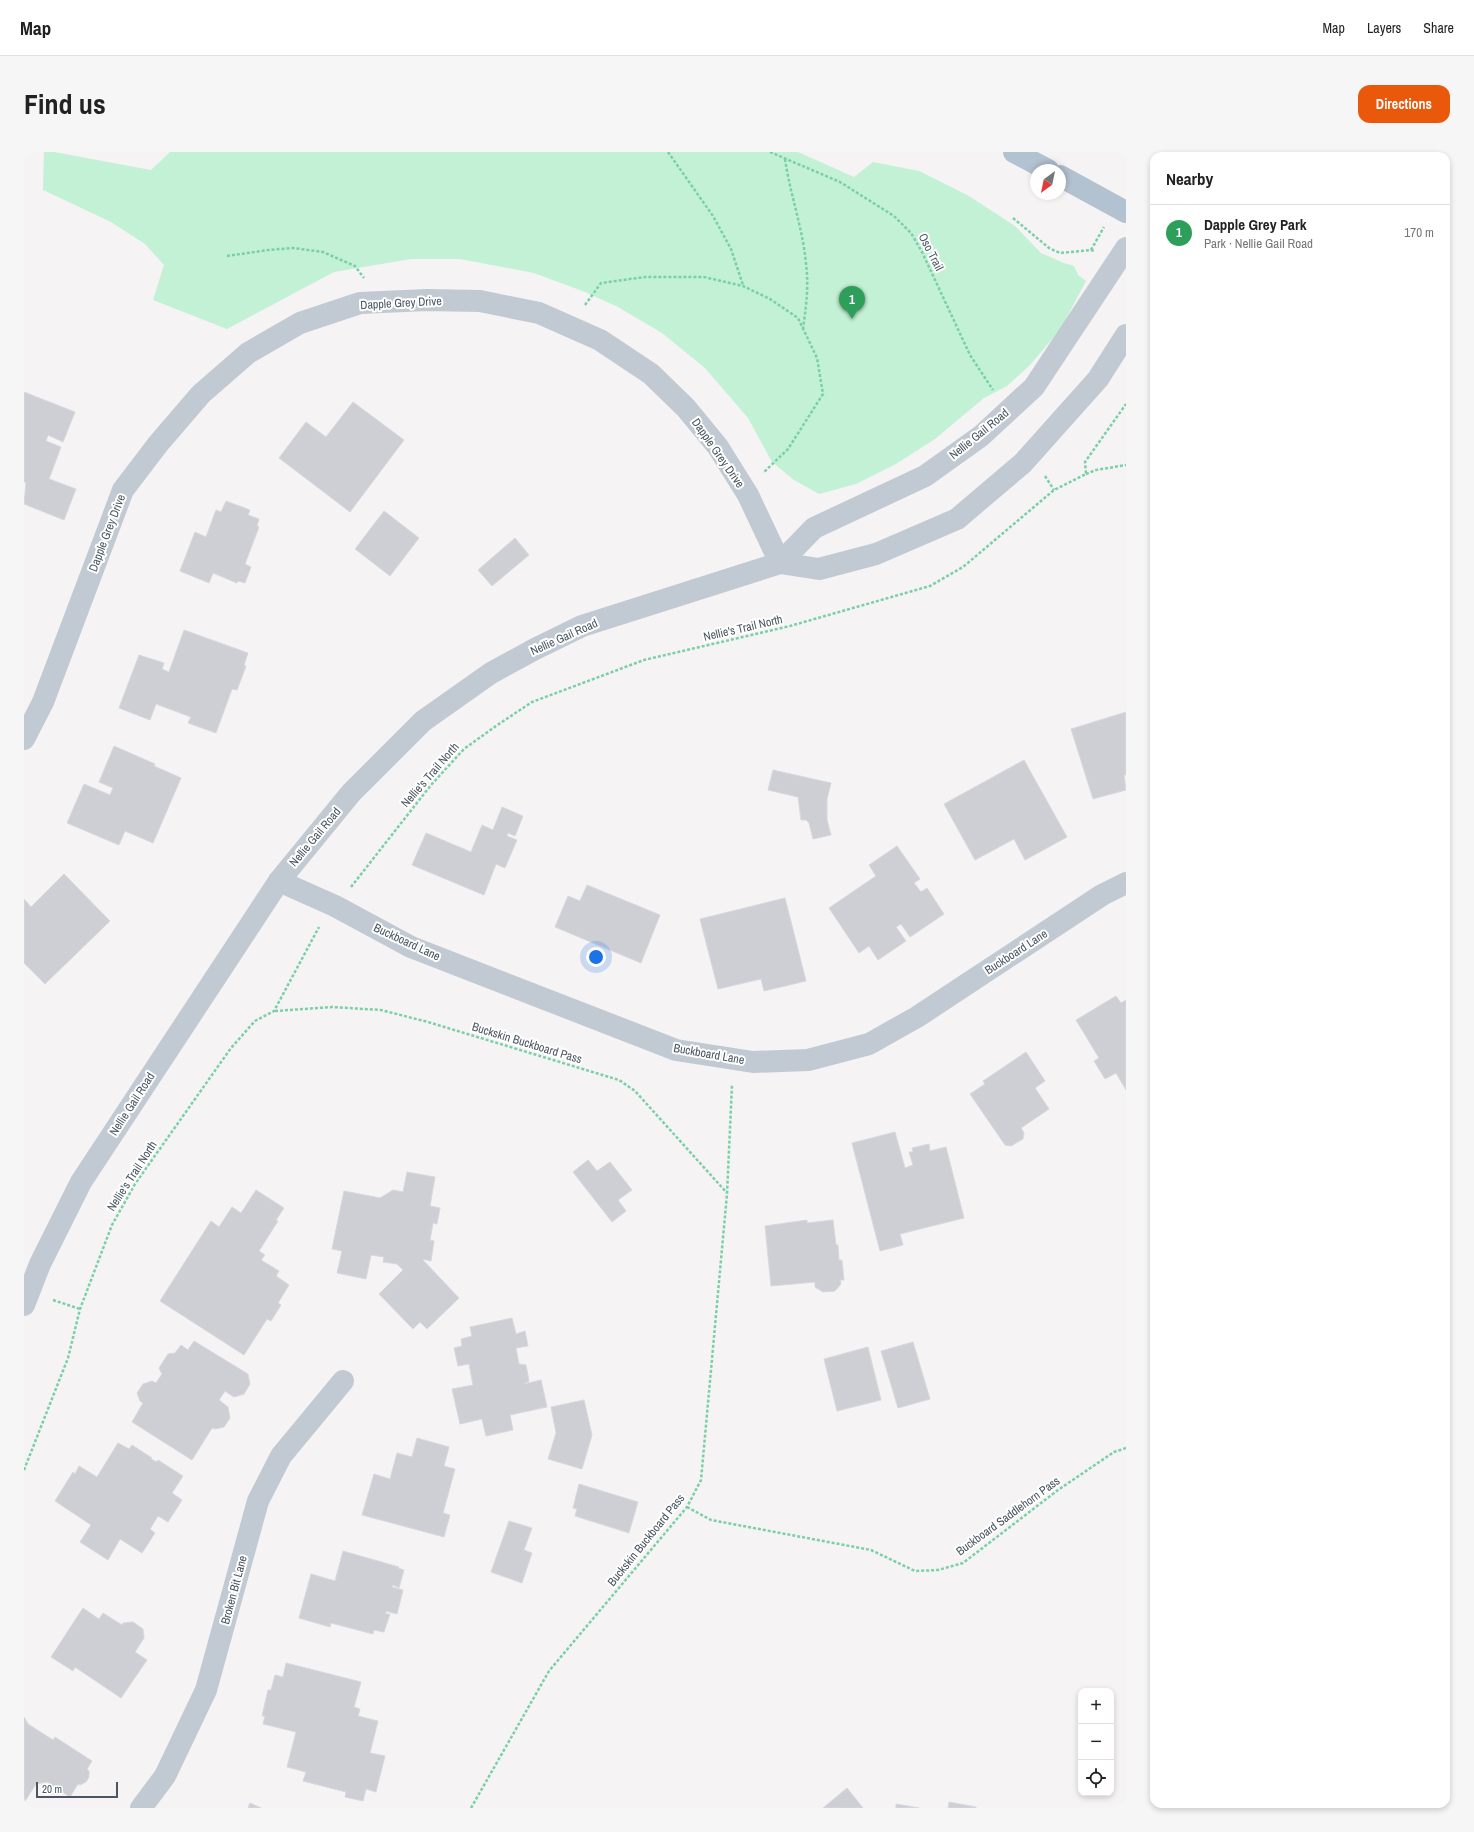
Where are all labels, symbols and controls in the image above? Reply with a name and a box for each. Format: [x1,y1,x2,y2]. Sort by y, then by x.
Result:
text: Map [20,15,51,41]
text: Map [1323,19,1345,37]
text: Layers [1367,19,1401,37]
text: Share [1423,19,1454,37]
text: Find us [24,85,106,123]
button: Directions [1358,85,1450,123]
north arrow [1030,164,1066,200]
text: Nearby [1166,167,1213,190]
text: Dapple Grey Park [1204,214,1307,235]
text: 1 [1176,224,1182,241]
text: 170 m [1404,224,1434,241]
street label: Oso Trail [915,231,947,273]
text: Park · Nellie Gail Road [1204,235,1313,252]
pin: 1 [839,286,865,319]
street label: Dapple Grey Drive [360,293,442,313]
street label: Nellie Gail Road [946,405,1012,463]
street label: Dapple Grey Drive [688,415,748,491]
street label: Dapple Grey Drive [85,492,129,574]
street label: Nellie's Trail North [702,611,784,645]
street label: Nellie Gail Road [528,615,600,659]
street label: Nellie's Trail North [398,739,462,811]
street label: Nellie Gail Road [286,804,344,870]
street label: Buckboard Lane [371,920,443,964]
street label: Buckboard Lane [982,926,1050,978]
your location [586,947,606,967]
street label: Buckskin Buckboard Pass [470,1019,584,1067]
street label: Buckboard Lane [672,1040,746,1068]
street label: Nellie Gail Road [106,1069,158,1139]
street label: Nellie's Trail North [103,1138,161,1214]
street label: Buckboard Saddlehorn Pass [953,1473,1063,1559]
street label: Buckskin Buckboard Pass [604,1490,688,1589]
street label: Broken Bit Lane [217,1554,251,1626]
map controls [1078,1688,1114,1796]
button: + [1078,1688,1114,1724]
button: − [1078,1724,1114,1760]
button: locate [1078,1760,1114,1796]
scale bar [36,1780,118,1799]
text: 20 m [42,1782,62,1796]

